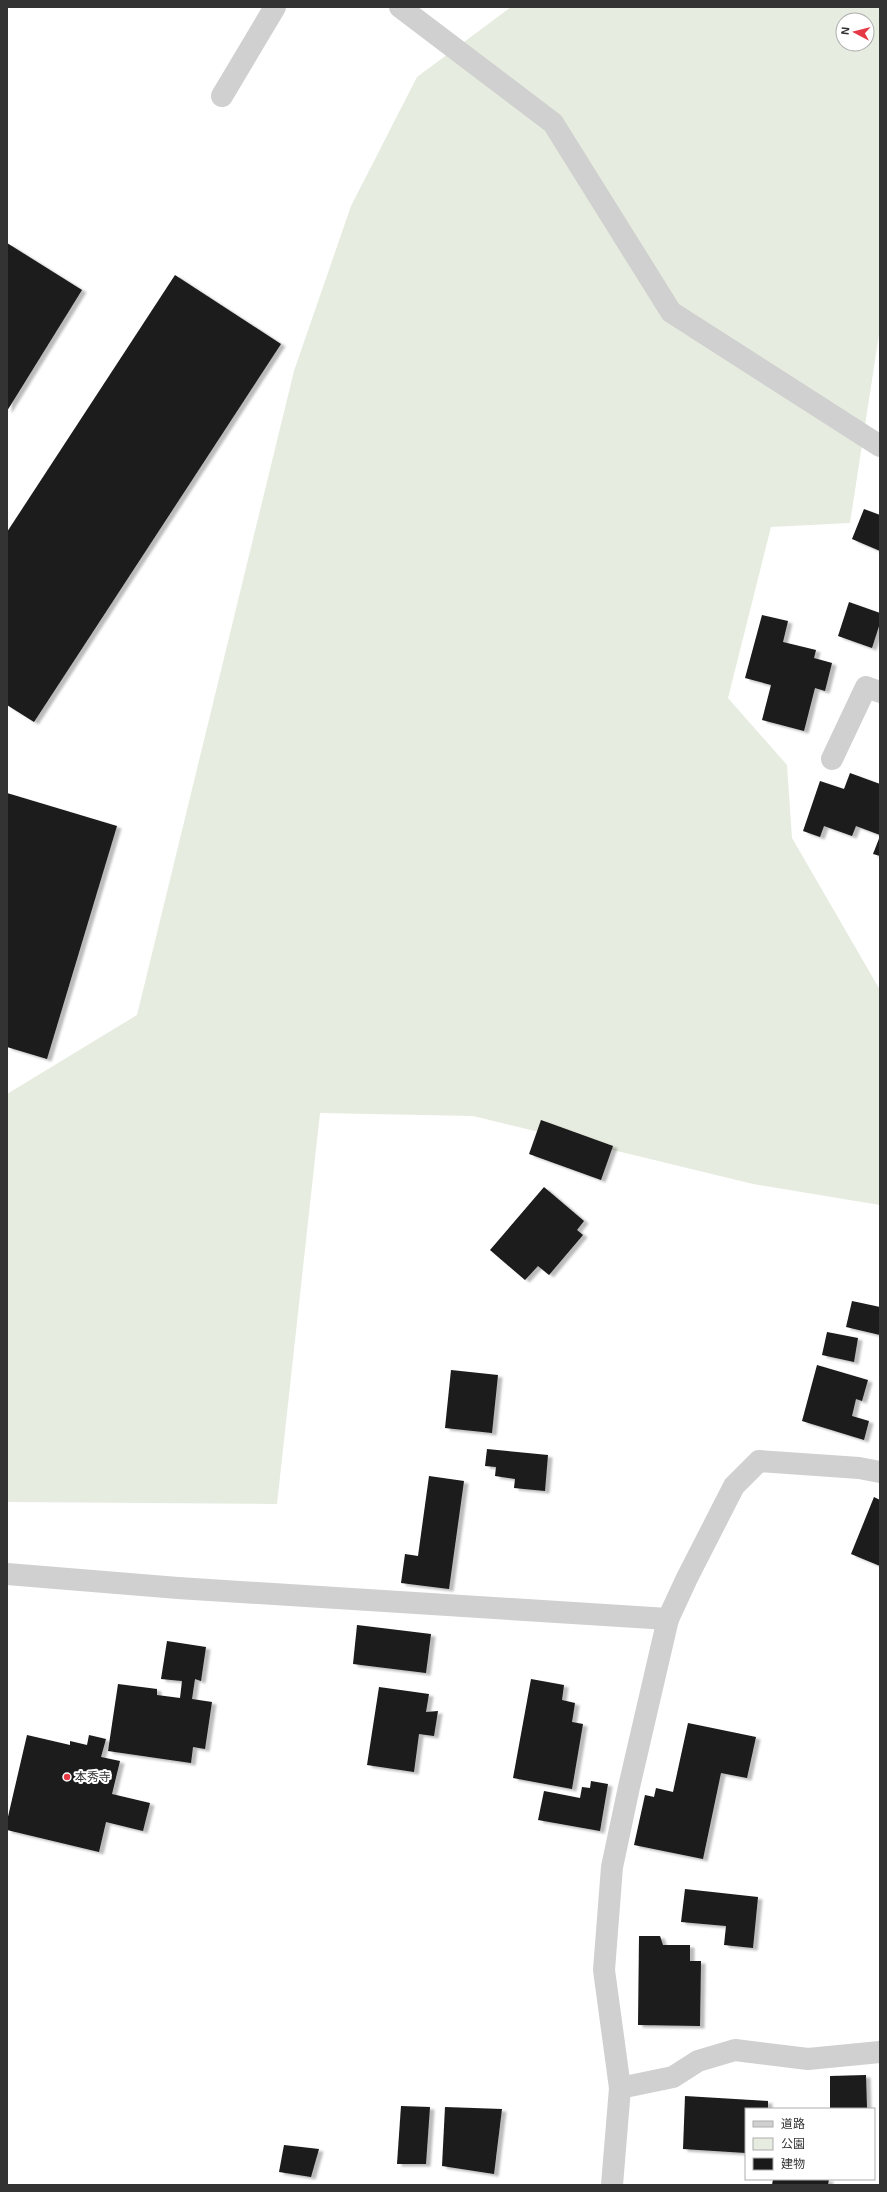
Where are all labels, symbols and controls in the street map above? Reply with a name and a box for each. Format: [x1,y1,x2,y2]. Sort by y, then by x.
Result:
north arrow [835,12,875,52]
text: N [838,26,852,35]
place label: 本秀寺 [75,1769,111,1783]
marker: 本秀寺 [62,1772,72,1782]
legend [745,2108,875,2180]
text: 道路 [781,2116,805,2130]
text: 公園 [781,2136,805,2150]
text: 建物 [781,2156,805,2170]

